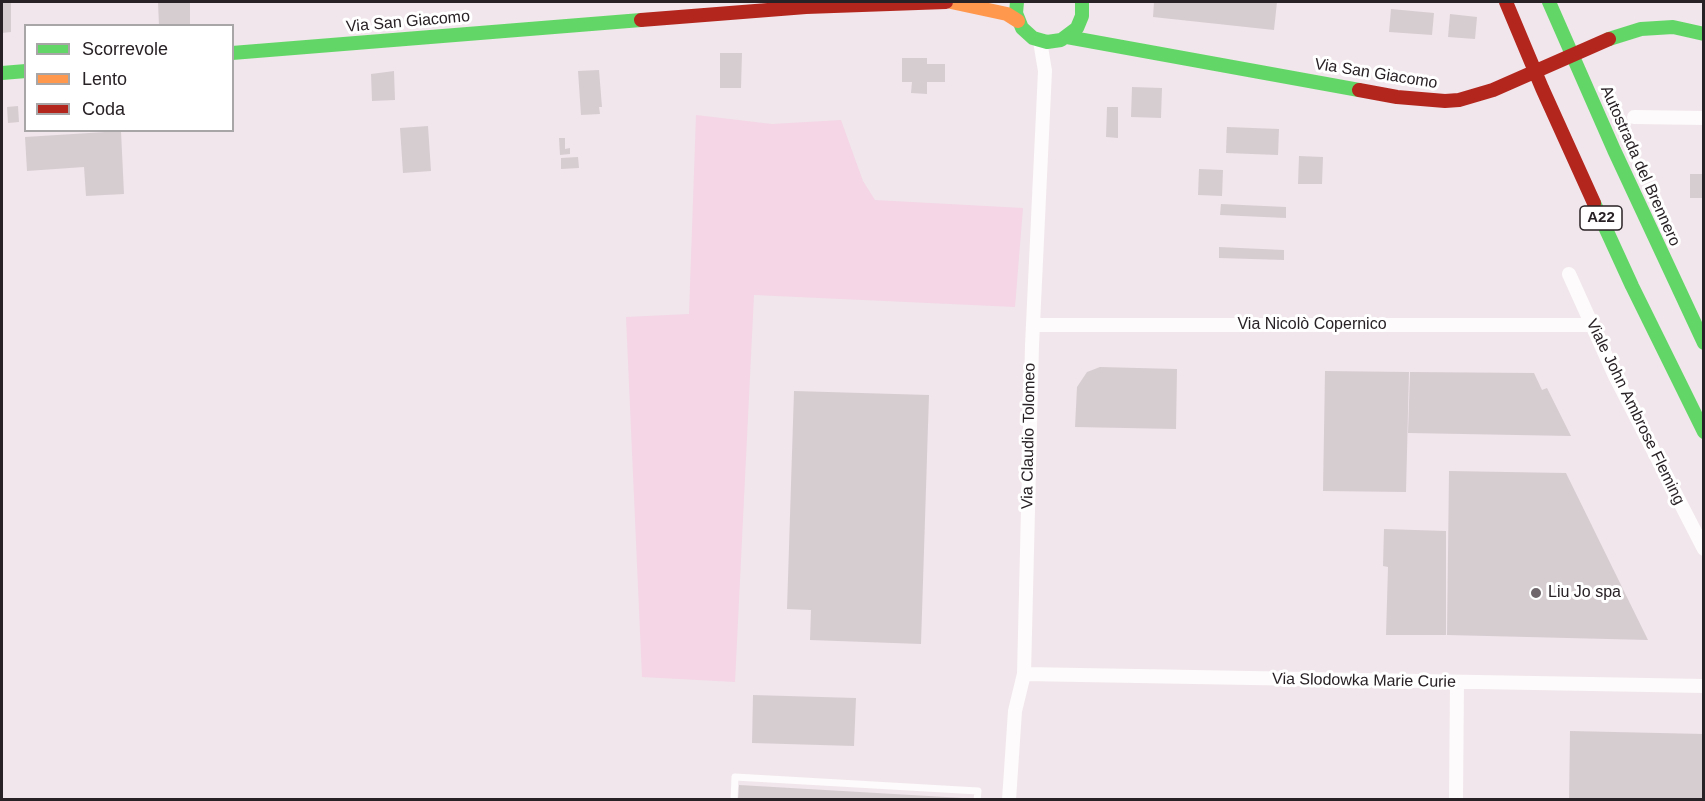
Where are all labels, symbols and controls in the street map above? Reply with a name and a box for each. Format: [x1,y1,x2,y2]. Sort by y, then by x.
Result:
street label: Via San Giacomo [345,7,471,37]
legend [24,24,234,132]
text: Scorrevole [82,39,168,59]
street label: Via San Giacomo [1313,55,1439,93]
text: Lento [82,69,127,89]
street label: Autostrada del Brennero [1596,83,1684,249]
text: Coda [82,99,125,119]
road number: A22 [1580,206,1622,230]
street label: Via Nicolò Copernico [1237,315,1387,335]
street label: Viale John Ambrose Fleming [1582,316,1688,508]
street label: Via Claudio Tolomeo [1018,363,1040,509]
place label: Liu Jo spa [1548,583,1621,603]
marker: Liu Jo spa [1529,586,1543,600]
street label: Via Slodowka Marie Curie [1272,670,1456,692]

